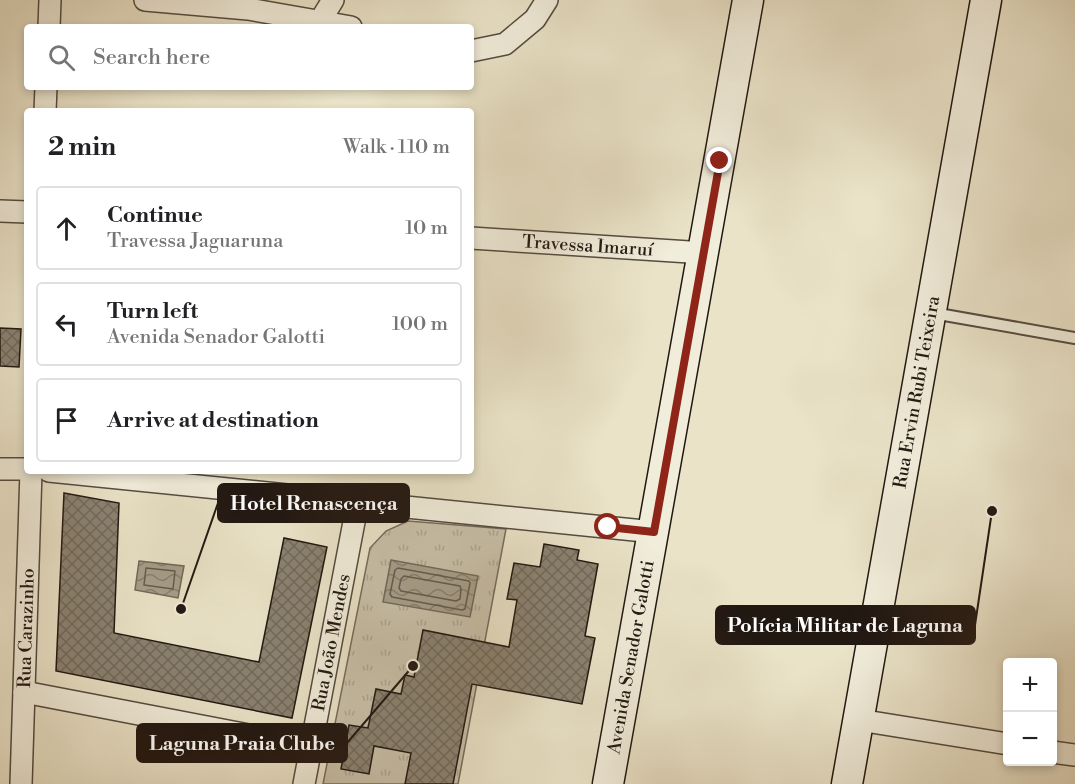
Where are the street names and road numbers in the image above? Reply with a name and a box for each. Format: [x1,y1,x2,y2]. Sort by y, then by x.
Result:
street label: Travessa Imaruí [522,230,655,262]
street label: Rua Ervin Rubi Teixeira [889,293,945,490]
street label: Avenida Senador Galotti [602,558,660,757]
street label: Rua Carazinho [13,568,40,688]
street label: Rua João Mendes [307,572,356,713]

